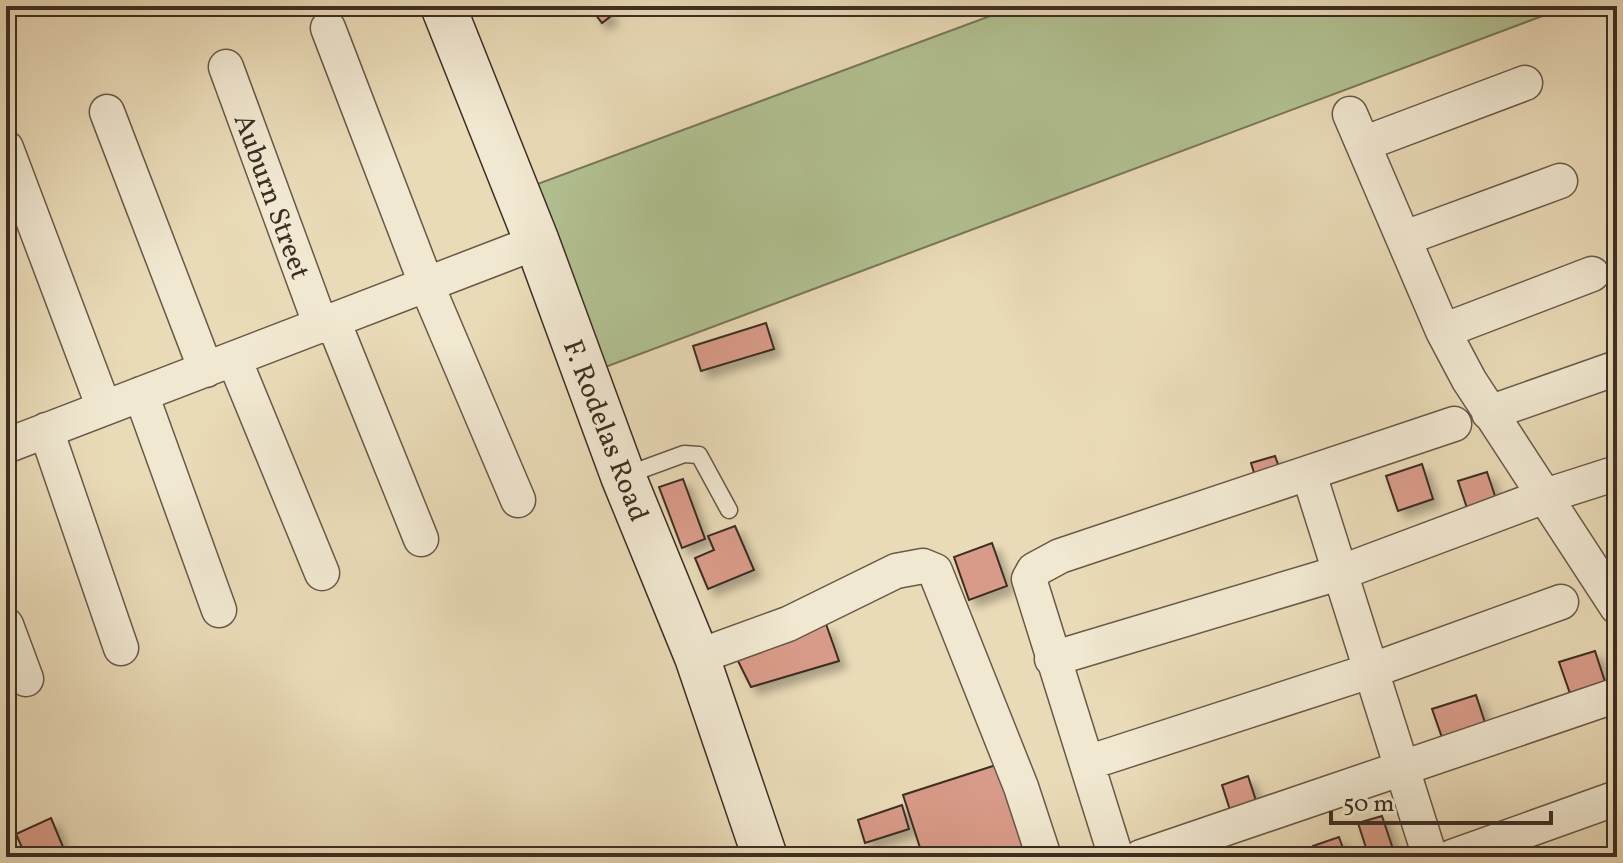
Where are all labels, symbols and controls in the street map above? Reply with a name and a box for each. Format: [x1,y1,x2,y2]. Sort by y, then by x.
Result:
street label: Auburn Street [223,109,319,285]
street label: F. Rodelas Road [552,334,657,527]
scale bar [1331,775,1551,825]
text: 50 m [1343,788,1395,822]

